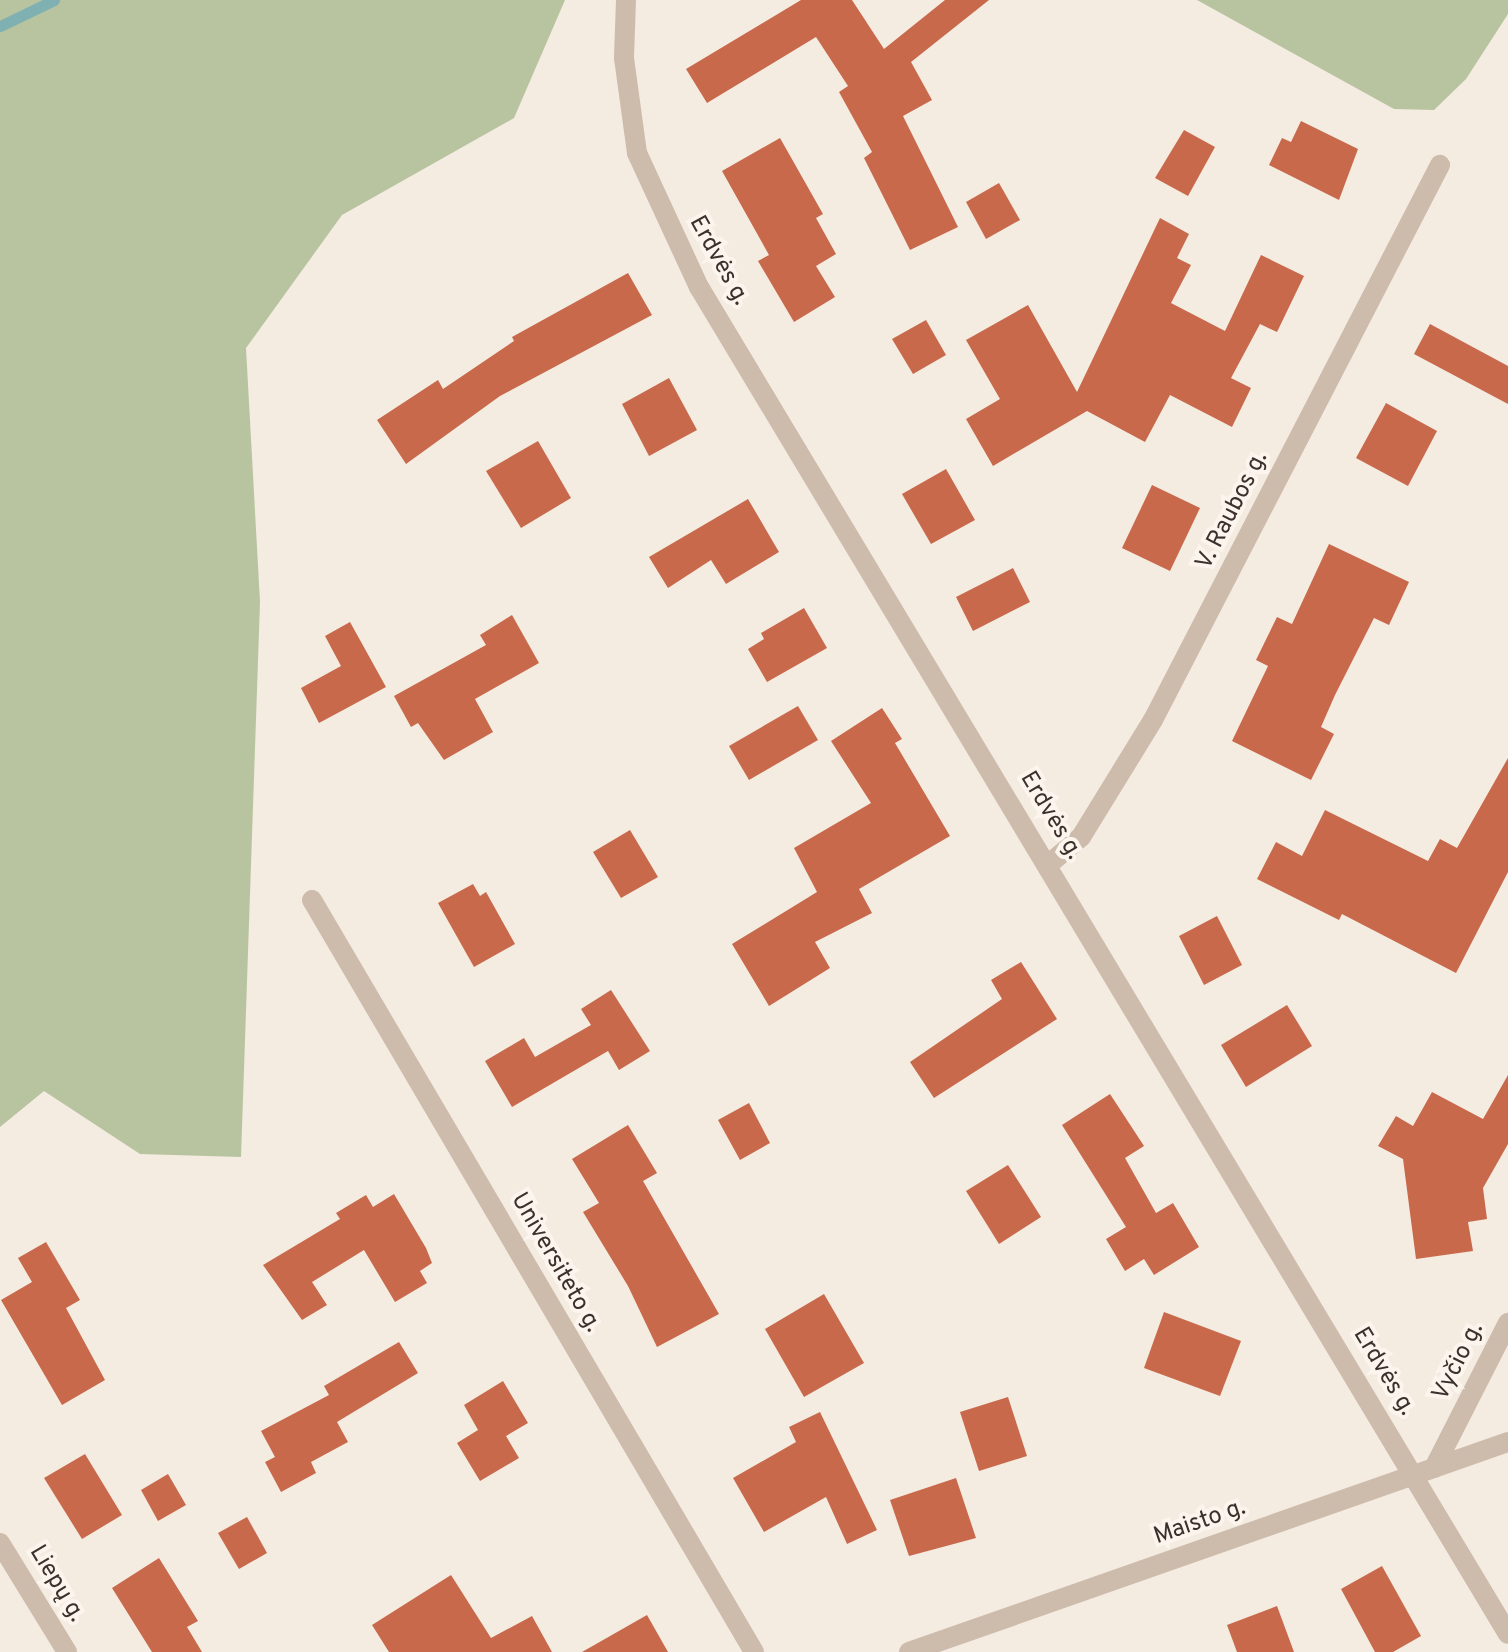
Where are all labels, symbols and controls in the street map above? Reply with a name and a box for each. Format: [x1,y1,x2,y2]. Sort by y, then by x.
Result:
street label: Erdvės g. [682,211,754,311]
street label: V. Raubos g. [1191,447,1275,575]
street label: Erdvės g. [1013,767,1087,865]
street label: Universiteto g. [503,1188,607,1338]
street label: Vyčio g. [1427,1318,1491,1406]
street label: Erdvės g. [1346,1323,1420,1421]
street label: Maisto g. [1150,1494,1250,1552]
street label: Liepų g. [22,1540,90,1628]

